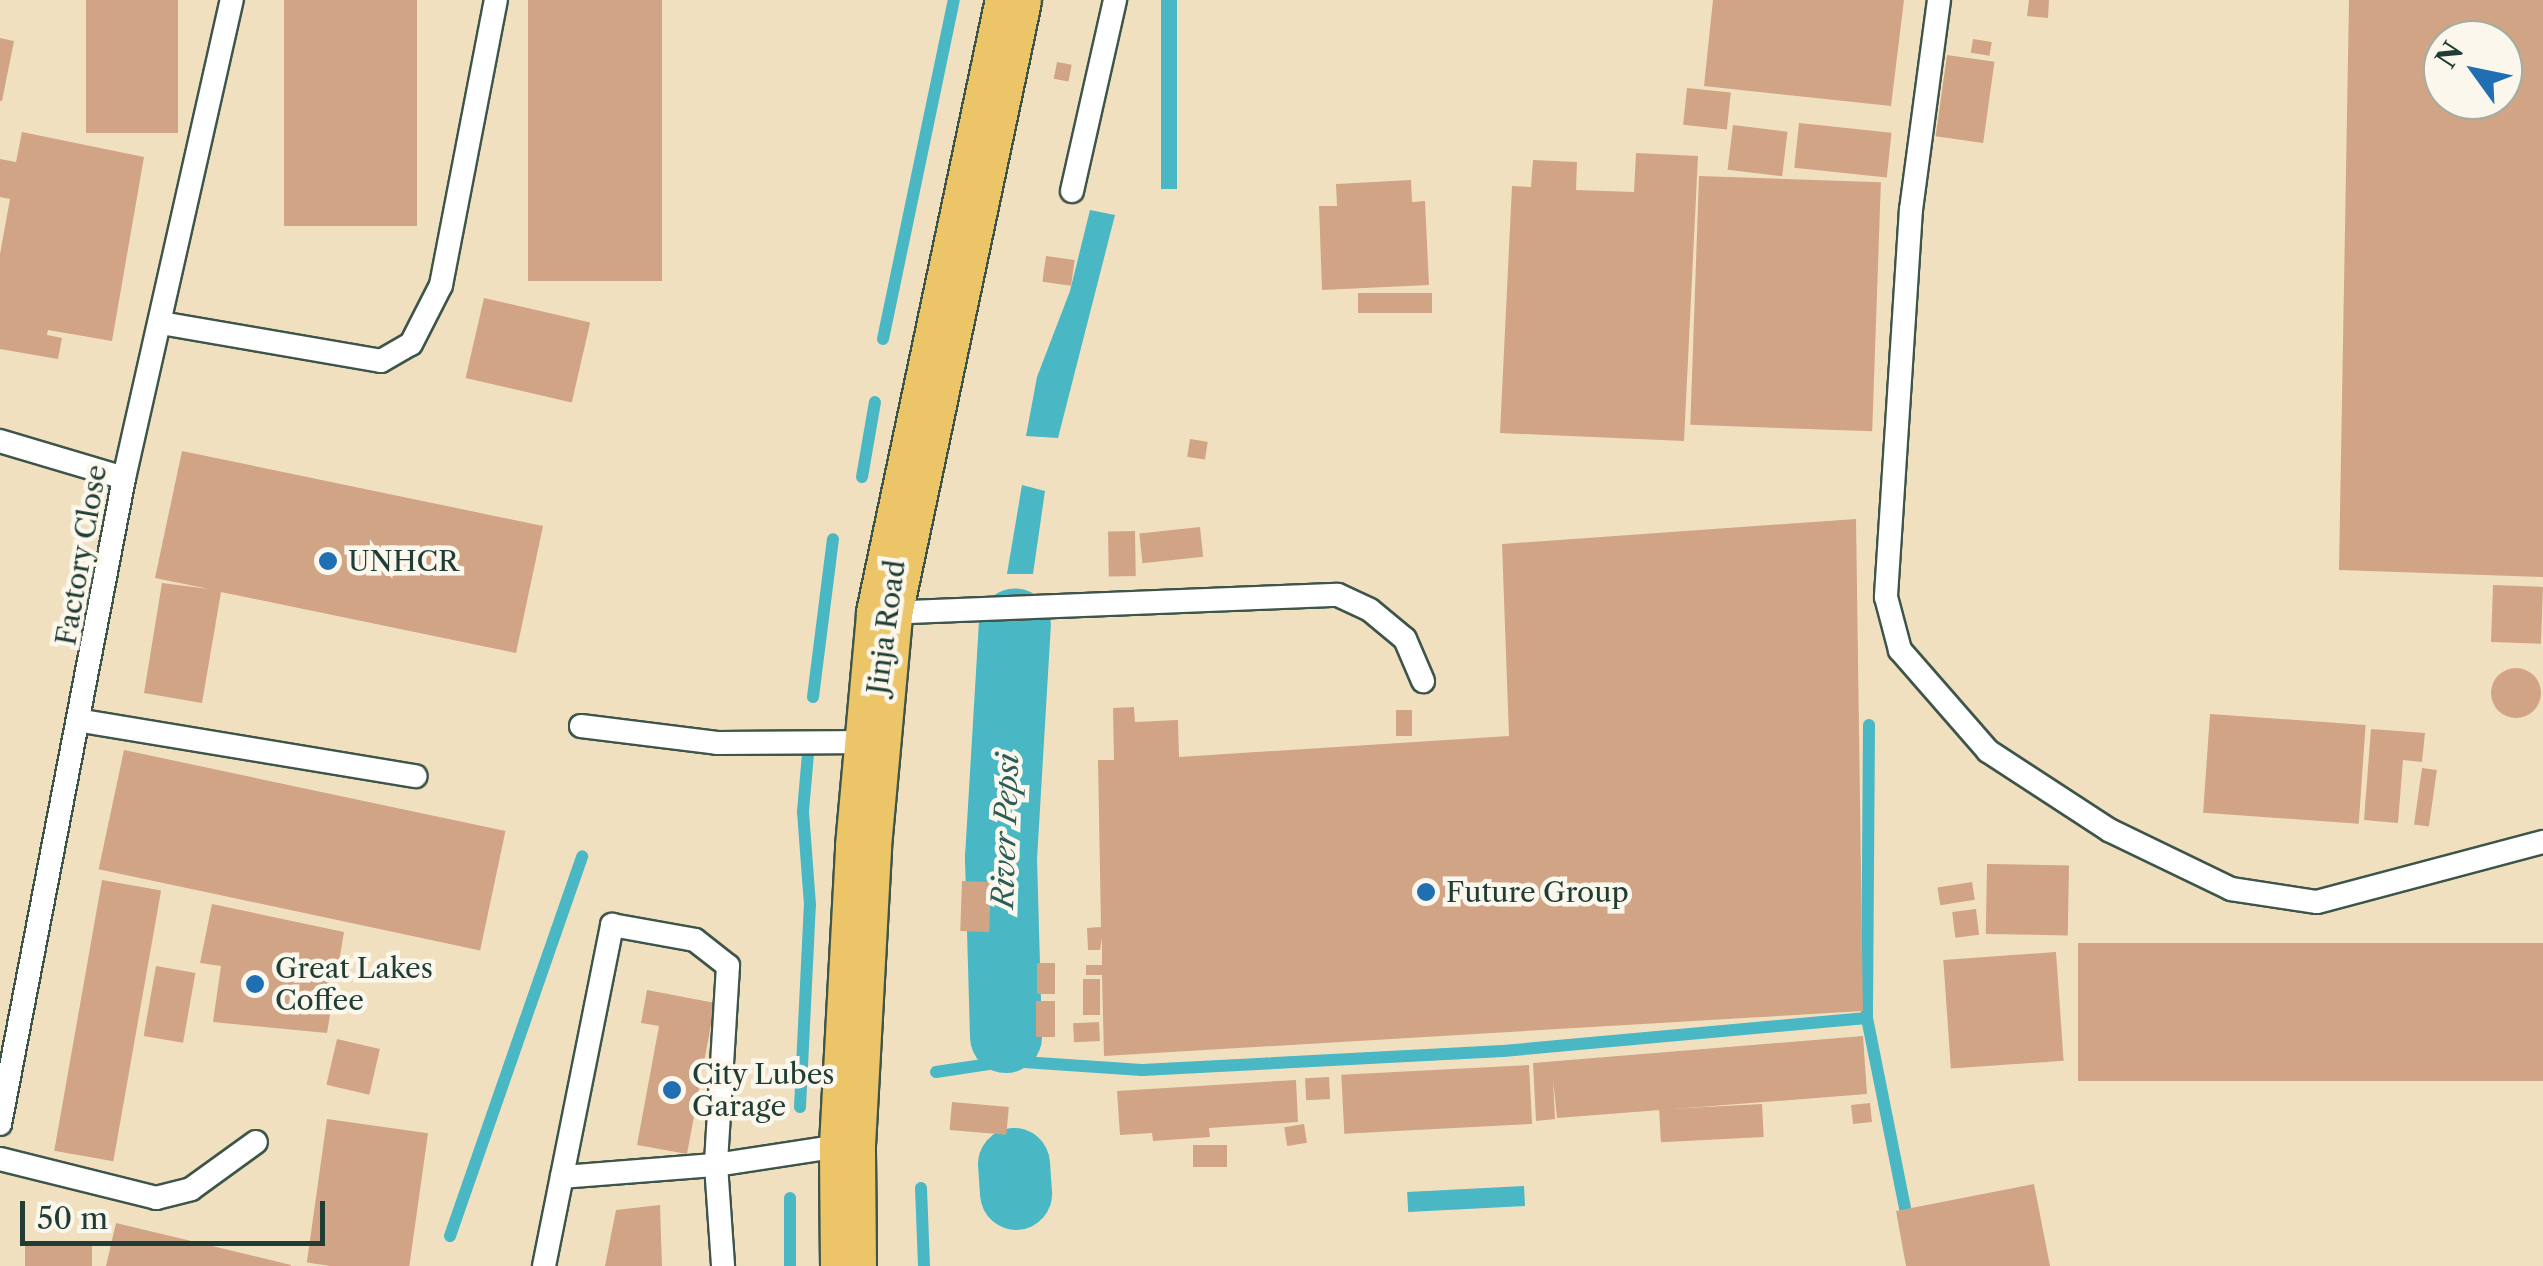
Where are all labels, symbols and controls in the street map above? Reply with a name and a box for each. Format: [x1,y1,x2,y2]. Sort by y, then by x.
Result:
north arrow [2423,20,2523,120]
text: N [2429,35,2470,74]
street label: Factory Close [49,462,113,648]
place label: UNHCR [348,544,458,578]
marker: UNHCR [317,550,339,572]
street label: Jinja Road [860,558,912,696]
water label: River Pepsi [985,753,1027,909]
place label: Future Group [1446,875,1629,909]
marker: Future Group [1415,881,1437,903]
place label: Great Lakes Coffee [275,951,433,1017]
marker: Great Lakes Coffee [244,973,266,995]
place label: City Lubes Garage [692,1057,835,1123]
marker: City Lubes Garage [661,1079,683,1101]
scale bar [25,1181,330,1243]
text: 50 m [37,1200,108,1237]

